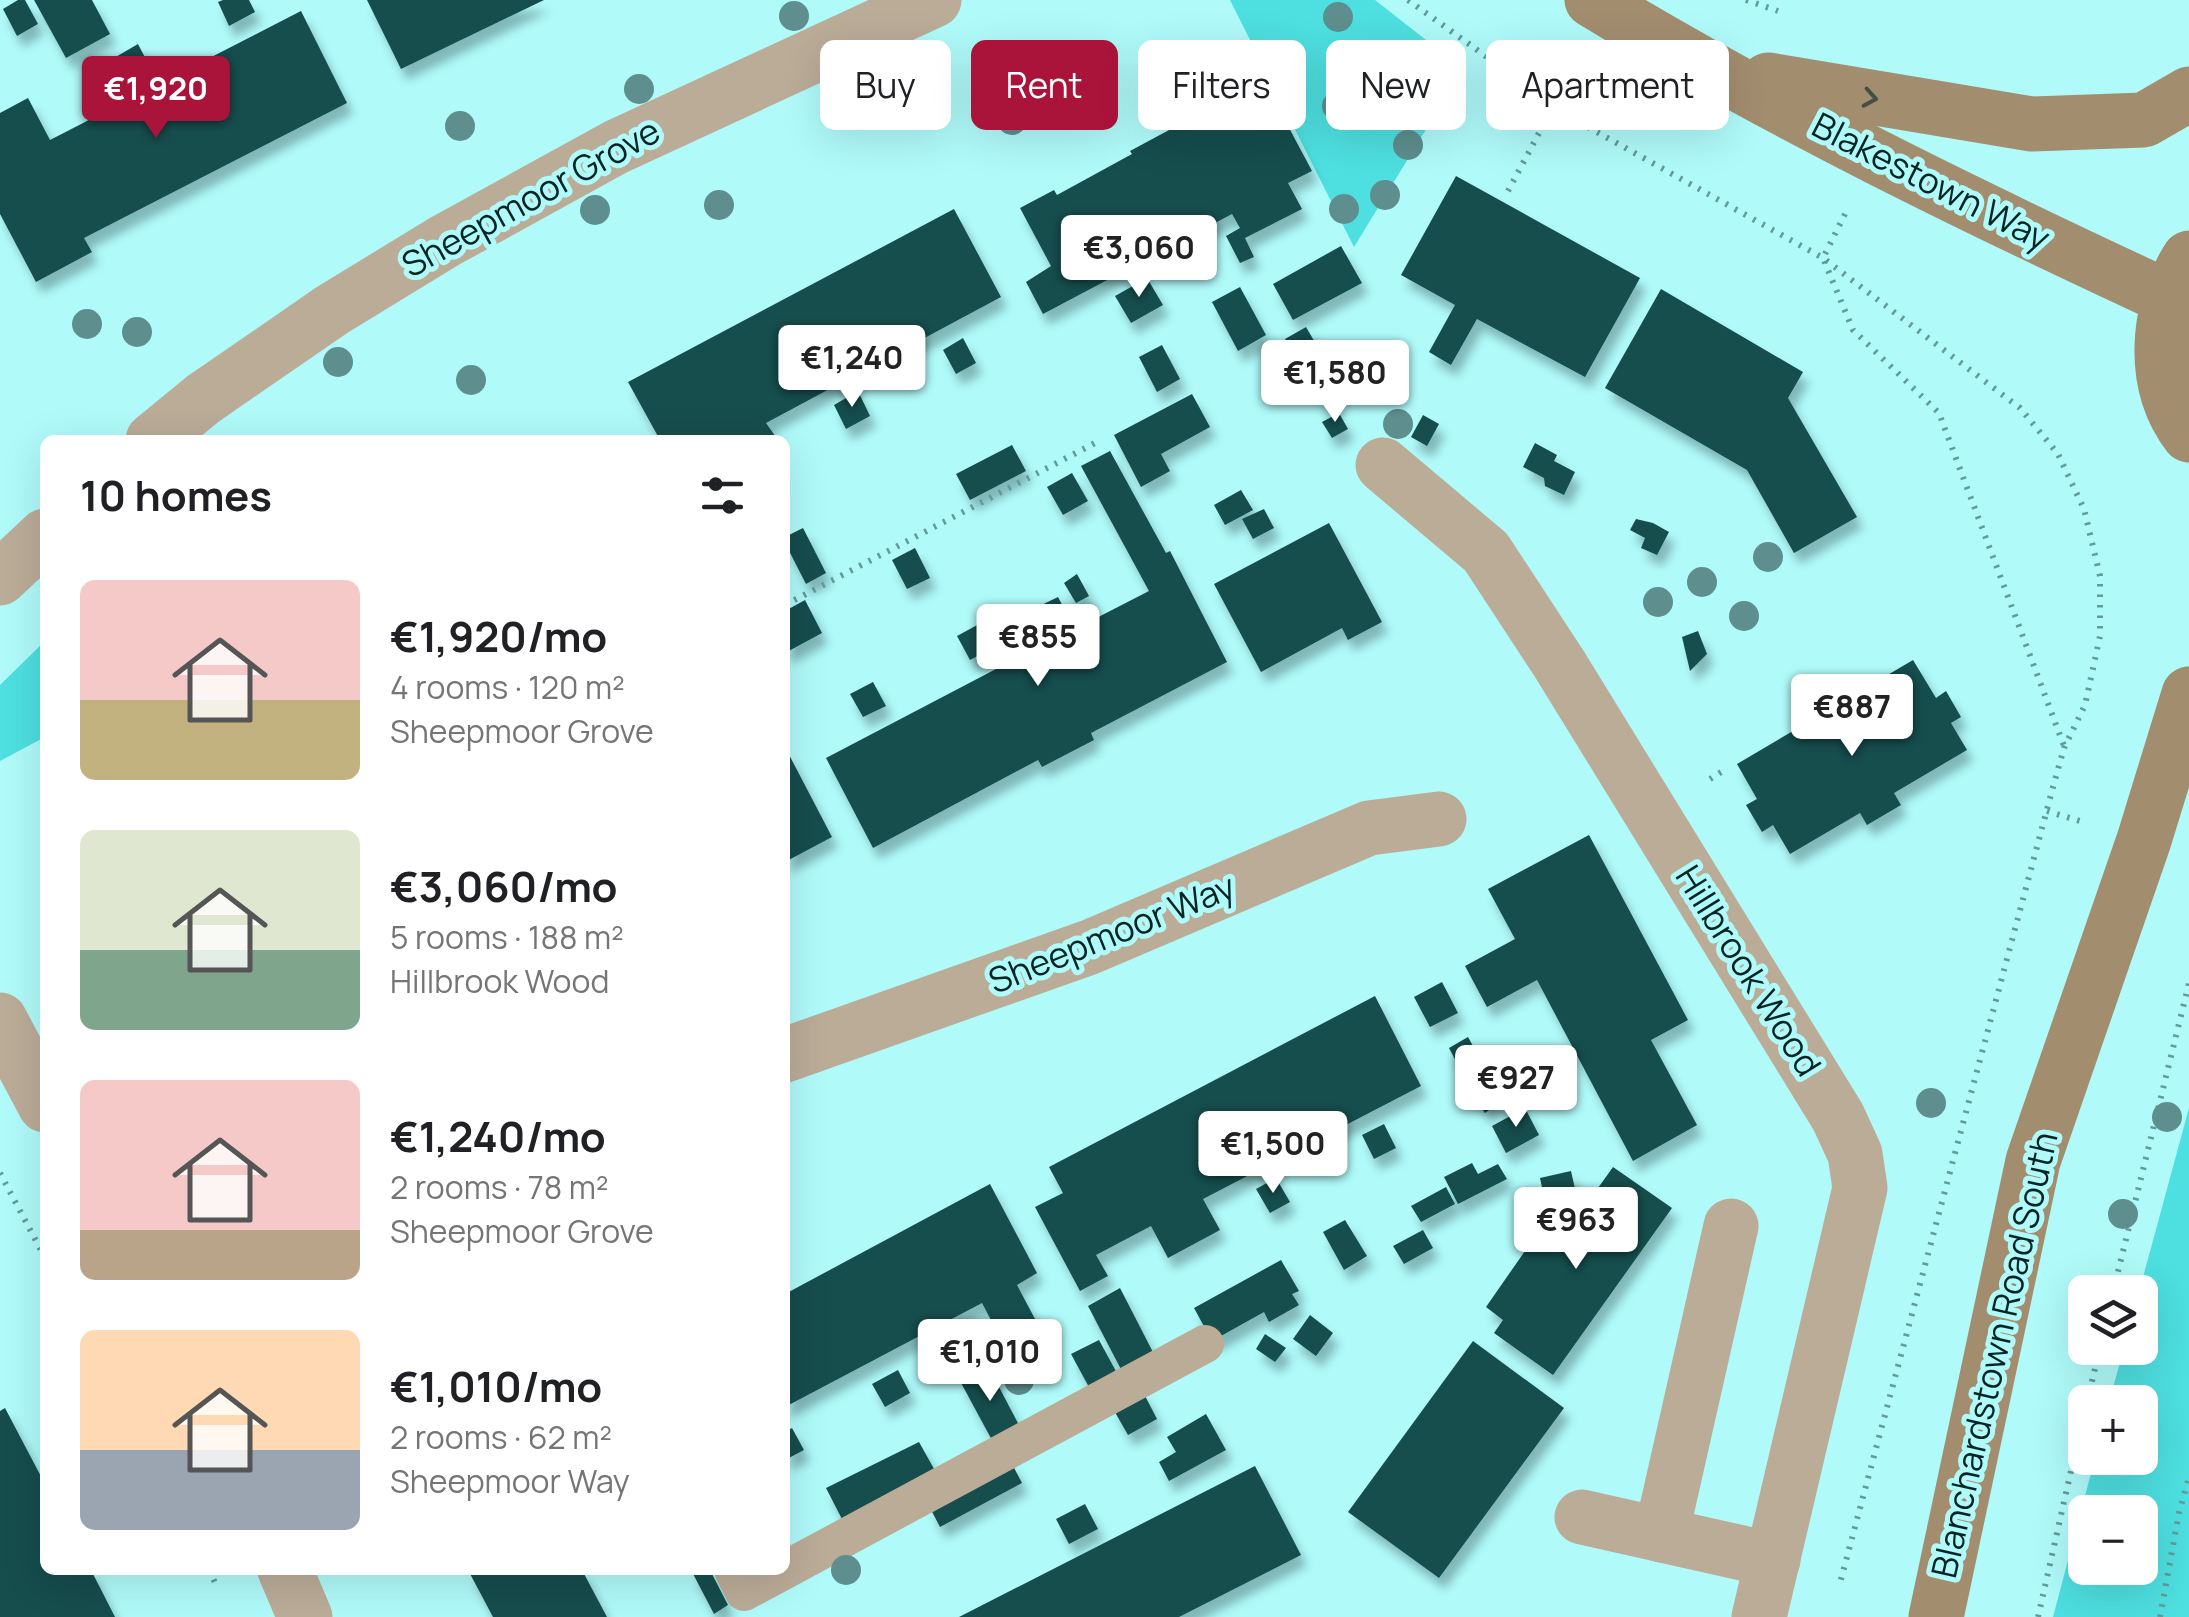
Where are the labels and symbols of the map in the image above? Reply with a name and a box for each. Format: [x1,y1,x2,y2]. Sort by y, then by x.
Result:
pin: €1,920 [75,56,237,141]
one-way arrow [1862,87,1879,108]
street label: Blakestown Way [1804,100,2059,262]
street label: Sheepmoor Grove [393,106,668,288]
pin: €3,060 [1058,215,1220,300]
pin: €1,240 [771,325,933,410]
pin: €1,580 [1254,340,1416,425]
pin: €855 [979,604,1097,689]
pin: €887 [1793,674,1911,759]
street label: Hillbrook Wood [1665,856,1833,1085]
street label: Sheepmoor Way [981,862,1242,1004]
pin: €927 [1457,1045,1575,1130]
pin: €1,500 [1192,1111,1354,1196]
street label: Blanchardstown Road South [1919,1127,2069,1583]
pin: €963 [1517,1187,1635,1272]
pin: €1,010 [909,1319,1071,1404]

